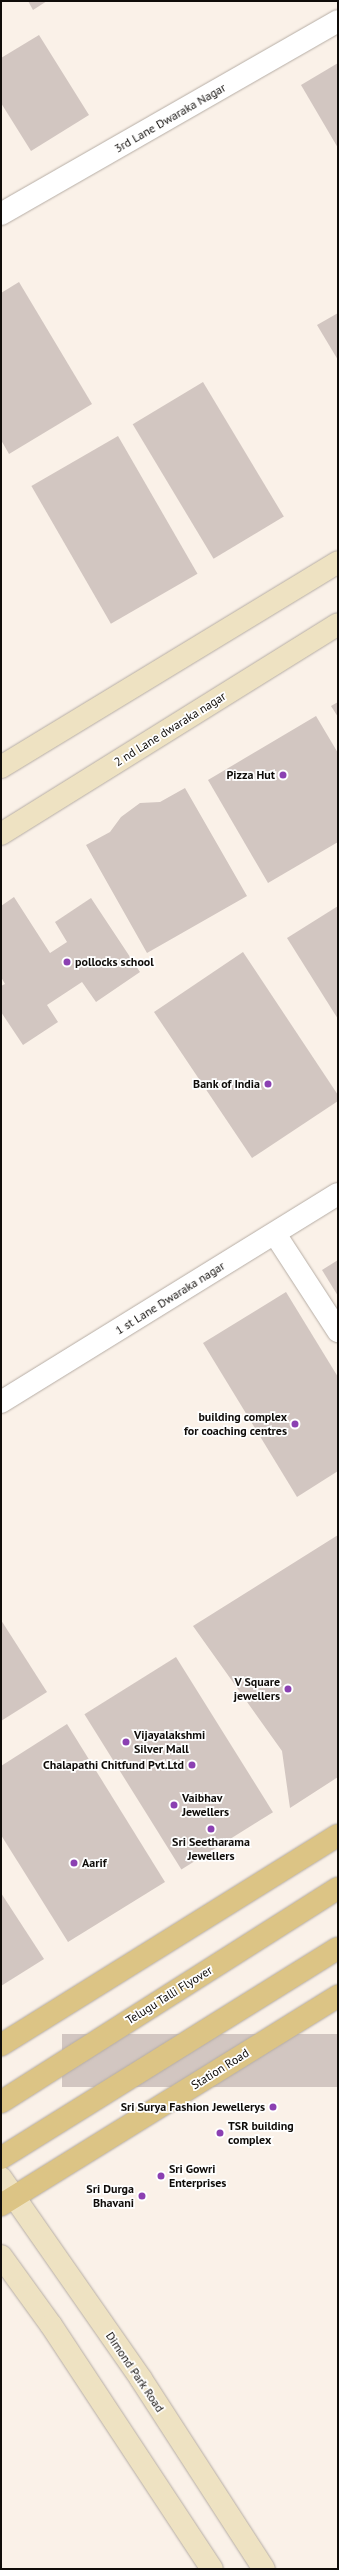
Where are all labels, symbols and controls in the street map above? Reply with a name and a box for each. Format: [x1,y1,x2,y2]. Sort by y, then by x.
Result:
street label: 3rd Lane Dwaraka Nagar [112,80,228,156]
street label: 2 nd Lane dwaraka nagar [112,689,228,769]
place label: Pizza Hut [226,768,275,782]
marker: Pizza Hut [278,770,288,780]
place label: pollocks school [75,955,154,969]
marker: pollocks school [62,957,72,967]
place label: Bank of India [193,1077,260,1091]
marker: Bank of India [263,1079,273,1089]
street label: 1 st Lane Dwaraka nagar [113,1258,227,1338]
place label: building complex for coaching centres [184,1410,287,1438]
marker: building complex for coaching centres [290,1419,300,1429]
place label: V Square jewellers [234,1675,280,1703]
marker: V Square jewellers [283,1684,293,1694]
place label: Vijayalakshmi Silver Mall [134,1728,205,1756]
marker: Vijayalakshmi Silver Mall [121,1737,131,1747]
place label: Chalapathi Chitfund Pvt.Ltd [43,1758,184,1772]
marker: Chalapathi Chitfund Pvt.Ltd [187,1760,197,1770]
place label: Vaibhav Jewellers [182,1791,229,1819]
marker: Vaibhav Jewellers [169,1800,179,1810]
marker: Sri Seetharama Jewellers [206,1824,216,1834]
place label: Sri Seetharama Jewellers [172,1835,250,1863]
place label: Aarif [82,1856,107,1870]
marker: Aarif [69,1858,79,1868]
street label: Telugu Talli Flyover [123,1963,215,2027]
street label: Station Road [189,2046,251,2092]
place label: Sri Surya Fashion Jewellerys [121,2100,265,2114]
marker: Sri Surya Fashion Jewellerys [268,2102,278,2112]
place label: TSR building complex [228,2119,294,2147]
marker: TSR building complex [215,2128,225,2138]
place label: Sri Gowri Enterprises [169,2162,226,2190]
marker: Sri Gowri Enterprises [156,2171,166,2181]
place label: Sri Durga Bhavani [86,2182,134,2210]
marker: Sri Durga Bhavani [137,2191,147,2201]
street label: Dimond Park Road [103,2329,167,2415]

